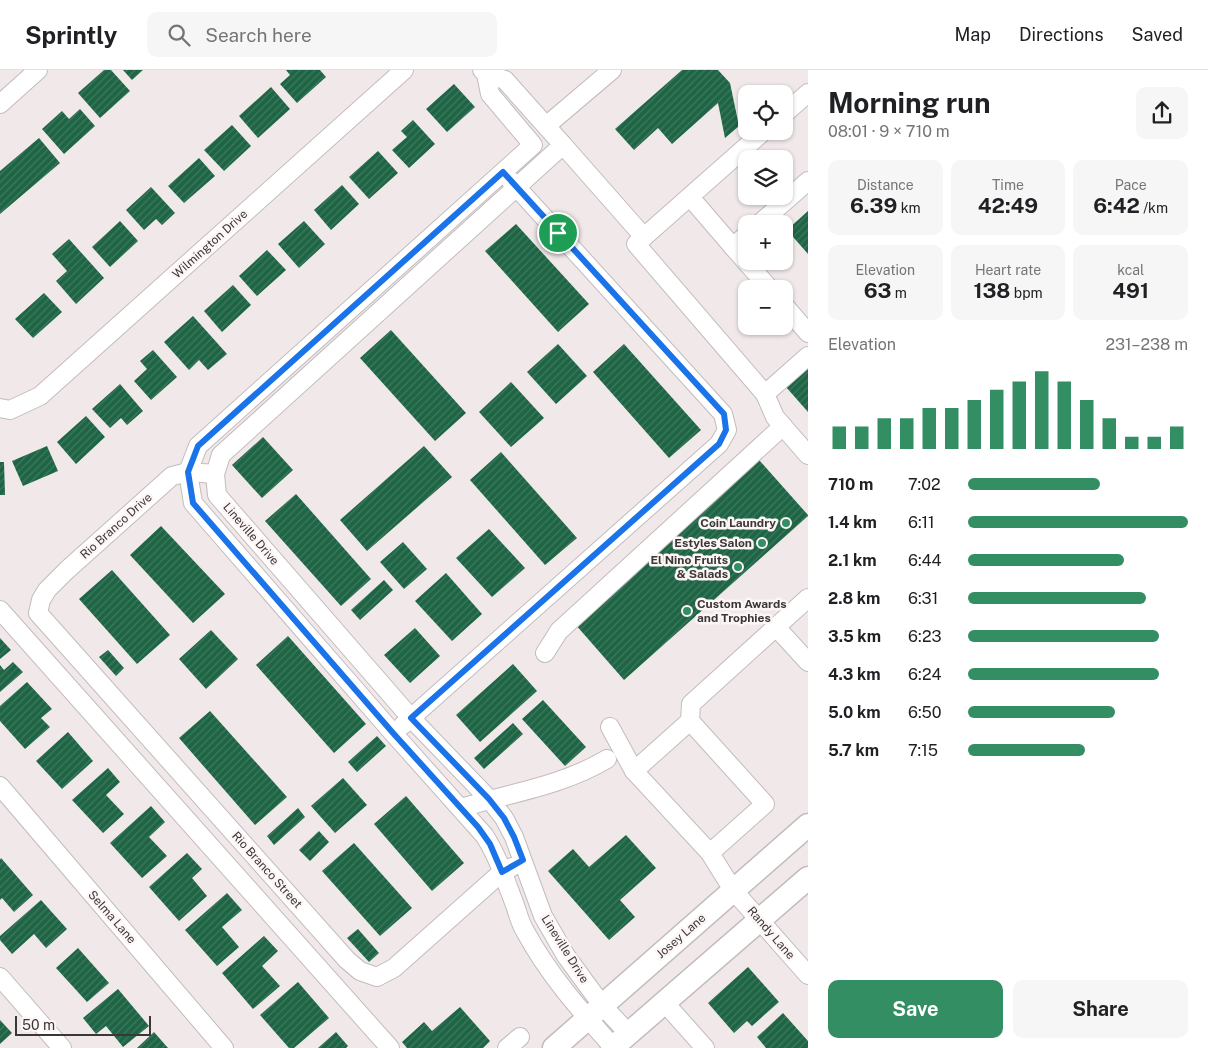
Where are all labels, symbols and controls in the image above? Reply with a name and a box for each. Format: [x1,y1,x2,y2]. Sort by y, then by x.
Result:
search box [147,12,497,57]
text: Sprintly [25,21,117,49]
icon: search [165,21,193,49]
text: Search here [205,24,312,46]
text: Map [954,24,991,45]
text: Directions [1019,24,1104,45]
text: Saved [1132,24,1183,45]
map controls [738,85,793,335]
button: locate [738,85,793,140]
text: Morning run [828,86,991,119]
button: share [1136,87,1188,139]
text: 08:01 · 9 × 710 m [828,122,950,141]
button: layers [738,150,793,205]
text: Distance [857,177,914,193]
text: Time [992,177,1024,193]
text: Pace [1115,177,1147,193]
text: 6.39 [850,193,897,218]
text: 42:49 [978,193,1038,218]
text: 6:42 [1093,193,1140,218]
text: km [897,200,921,216]
text: /km [1140,200,1168,216]
street label: Wilmington Drive [170,207,250,281]
pin [537,212,579,254]
button: + [738,215,793,270]
icon: arrive [544,219,572,247]
text: Elevation [856,262,915,278]
text: Heart rate [975,262,1041,278]
text: kcal [1117,262,1144,278]
text: 63 [864,278,891,303]
text: 138 [973,278,1010,303]
text: 491 [1112,278,1149,303]
button: − [738,280,793,335]
text: m [891,285,907,301]
text: bpm [1010,285,1043,301]
text: Elevation [828,335,896,354]
text: 231–238 m [1105,335,1188,354]
text: 710 m [828,475,873,494]
text: 7:02 [908,475,941,494]
street label: Rio Branco Drive [77,490,155,562]
street label: Lineville Drive [220,500,282,568]
text: 1.4 km [828,513,877,532]
text: 6:11 [908,513,935,532]
place label: Coin Laundry [700,516,776,530]
marker: Coin Laundry [780,517,792,529]
place label: Estyles Salon [674,536,752,550]
marker: Estyles Salon [756,537,768,549]
text: 2.1 km [828,551,877,570]
text: 6:44 [908,551,942,570]
place label: El Nino Fruits & Salads [651,553,728,581]
marker: El Nino Fruits & Salads [732,561,744,573]
text: 2.8 km [828,589,880,608]
text: 6:31 [908,589,938,608]
place label: Custom Awards and Trophies [697,597,787,625]
marker: Custom Awards and Trophies [681,605,693,617]
text: 3.5 km [828,627,881,646]
text: 6:23 [908,627,942,646]
text: 4.3 km [828,665,881,684]
text: 6:24 [908,665,941,684]
text: 5.0 km [828,703,881,722]
text: 6:50 [908,703,942,722]
text: 5.7 km [828,741,879,760]
text: 7:15 [908,741,938,760]
street label: Rio Branco Street [229,829,305,911]
street label: Selma Lane [85,888,139,946]
street label: Randy Lane [744,904,798,962]
street label: Josey Lane [654,911,709,961]
street label: Lineville Drive [538,912,592,986]
button: Save [828,980,1003,1038]
button: Share [1013,980,1188,1038]
scale bar [15,1013,151,1036]
text: 50 m [22,1017,55,1033]

